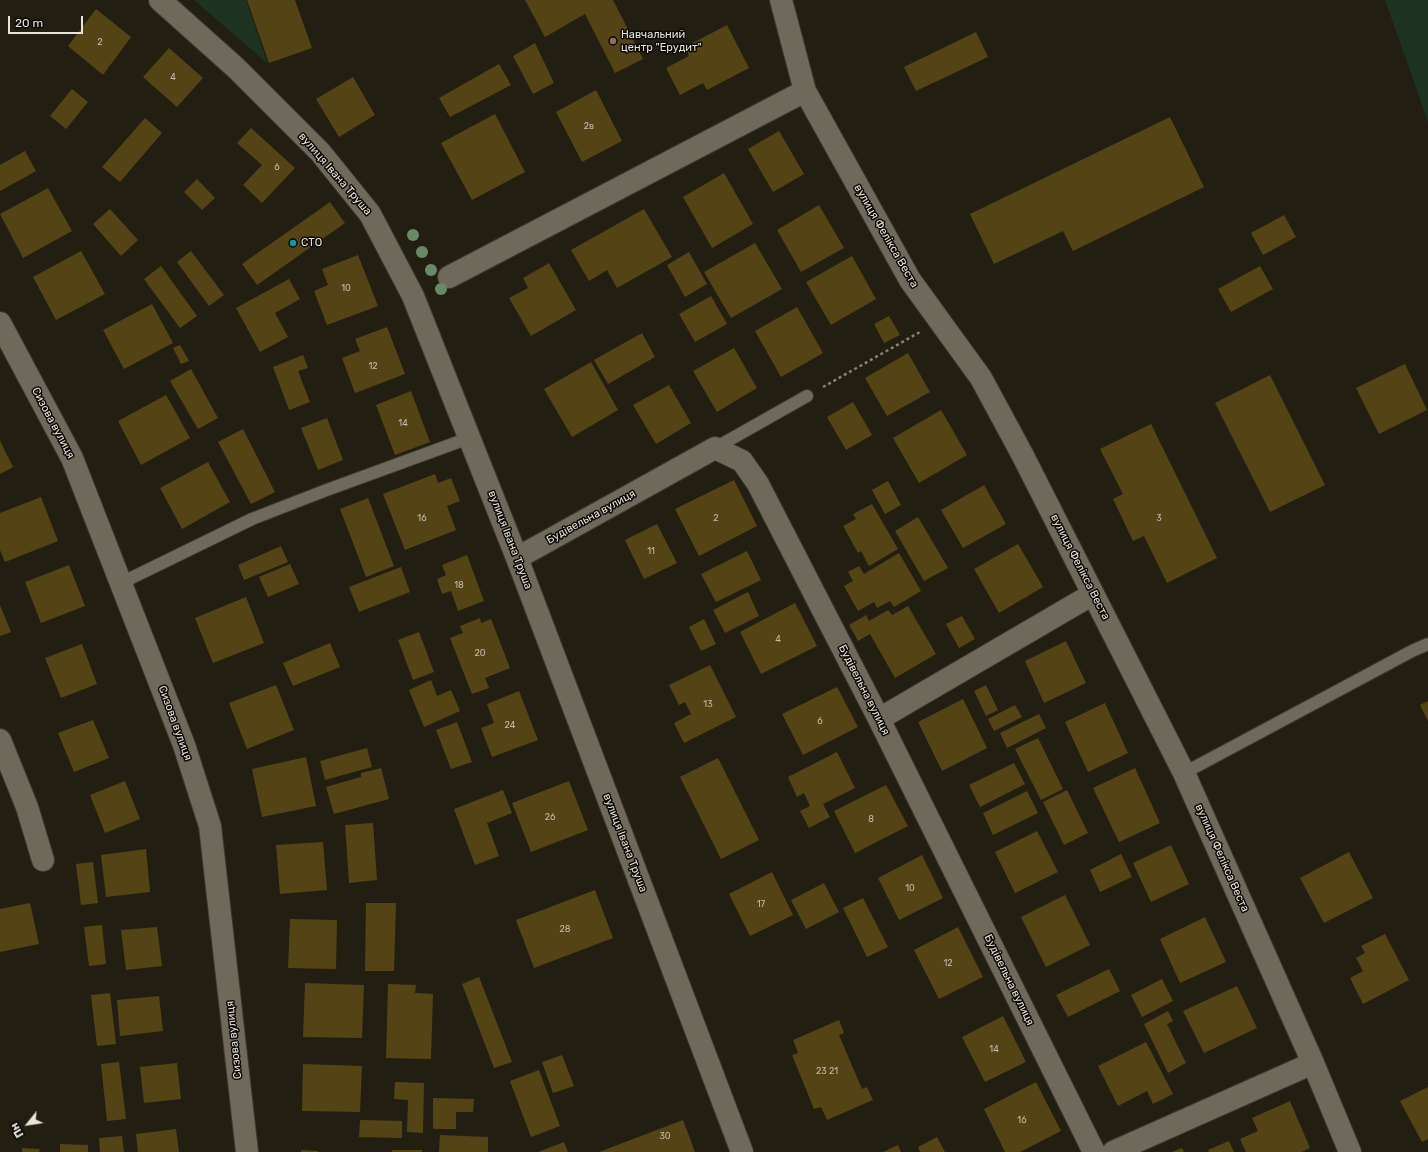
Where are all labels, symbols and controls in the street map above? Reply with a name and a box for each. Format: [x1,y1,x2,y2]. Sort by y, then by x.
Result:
scale bar [10,8,85,34]
text: 20 m [15,16,43,30]
place label: Навчальний центр "Ерудит" [621,28,702,54]
marker: Навчальний центр "Ерудит" [608,36,618,46]
house number: 2 [97,37,103,47]
house number: 4 [170,72,176,82]
house number: 2в [584,121,594,131]
street label: вулиця Івана Труша [296,130,374,218]
house number: 6 [274,162,280,172]
street label: вулиця Фелікса Веста [851,182,921,290]
place label: СТО [301,236,322,250]
marker: СТО [288,238,298,248]
house number: 10 [341,283,351,293]
house number: 12 [368,361,378,371]
street label: Сизова вулиця [29,385,77,461]
house number: 14 [398,418,408,428]
street label: Будівельна вулиця [544,487,638,547]
street label: вулиця Івана Труша [485,489,535,591]
street label: вулиця Фелікса Веста [1048,512,1112,622]
house number: 16 [417,513,427,523]
house number: 2 [713,513,719,523]
house number: 3 [1156,513,1162,523]
house number: 11 [647,546,655,556]
house number: 18 [454,580,464,590]
house number: 4 [775,634,781,644]
street label: Будівельна вулиця [835,643,893,737]
house number: 20 [475,648,485,658]
street label: Сизова вулиця [155,684,195,762]
house number: 13 [703,699,713,709]
house number: 6 [817,716,823,726]
house number: 24 [505,720,515,730]
street label: вулиця Івана Труша [600,792,650,894]
street label: вулиця Фелікса Веста [1192,802,1252,914]
house number: 26 [545,812,555,822]
house number: 8 [868,814,874,824]
house number: 10 [905,883,915,893]
house number: 17 [757,899,765,909]
house number: 28 [559,924,571,934]
street label: Будівельна вулиця [981,932,1037,1028]
house number: 12 [943,958,953,968]
street label: Сизова вулиця [223,1000,245,1080]
house number: 14 [989,1044,999,1054]
house number: 23 21 [816,1066,838,1076]
north arrow [8,1104,48,1144]
house number: 16 [1017,1115,1027,1125]
text: Пн [8,1120,27,1140]
house number: 30 [659,1131,671,1141]

